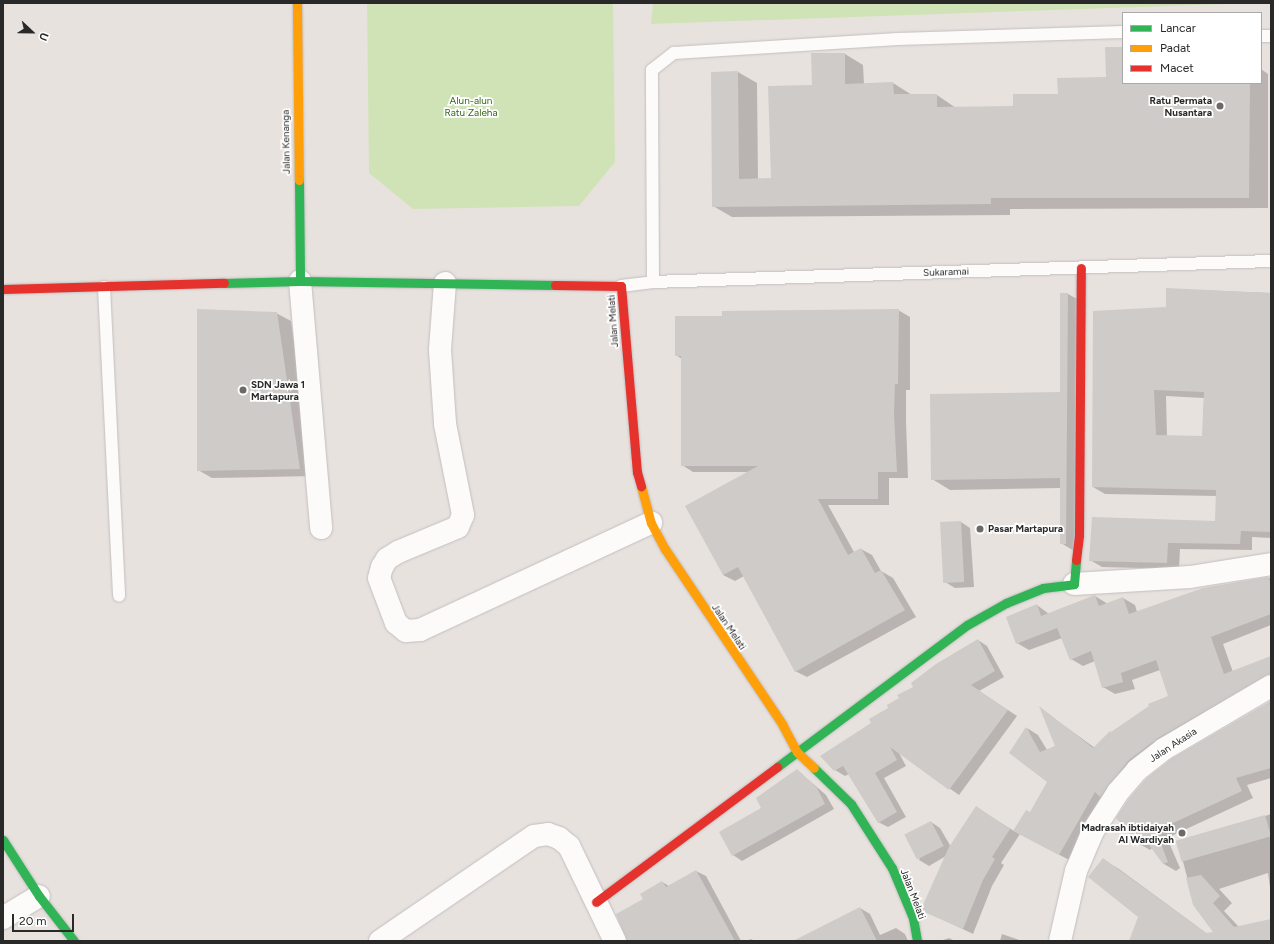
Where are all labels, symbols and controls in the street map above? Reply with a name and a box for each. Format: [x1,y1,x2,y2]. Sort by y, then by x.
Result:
north arrow [12,12,52,52]
legend [1122,12,1262,84]
text: Lancar [1160,21,1196,35]
text: U [36,31,51,43]
text: Padat [1160,41,1191,55]
text: Macet [1160,61,1194,75]
park label: Alun-alun Ratu Zaleha [444,94,498,118]
place label: Ratu Permata Nusantara [1150,94,1212,118]
marker: Ratu Permata Nusantara [1215,101,1225,111]
street label: Jalan Kenanga [279,110,293,174]
street label: Sukaramai [923,265,969,279]
street label: Jalan Melati [605,294,621,348]
place label: SDN Jawa 1 Martapura [251,378,305,402]
marker: SDN Jawa 1 Martapura [238,385,248,395]
place label: Pasar Martapura [988,523,1063,535]
marker: Pasar Martapura [975,524,985,534]
street label: Jalan Melati [709,602,749,652]
street label: Jalan Akasia [1147,725,1199,765]
place label: Madrasah ibtidaiyah Al Wardiyah [1081,821,1174,844]
marker: Madrasah ibtidaiyah Al Wardiyah [1177,828,1187,838]
street label: Jalan Melati [898,867,928,921]
scale bar [14,906,76,932]
text: 20 m [19,914,47,928]

